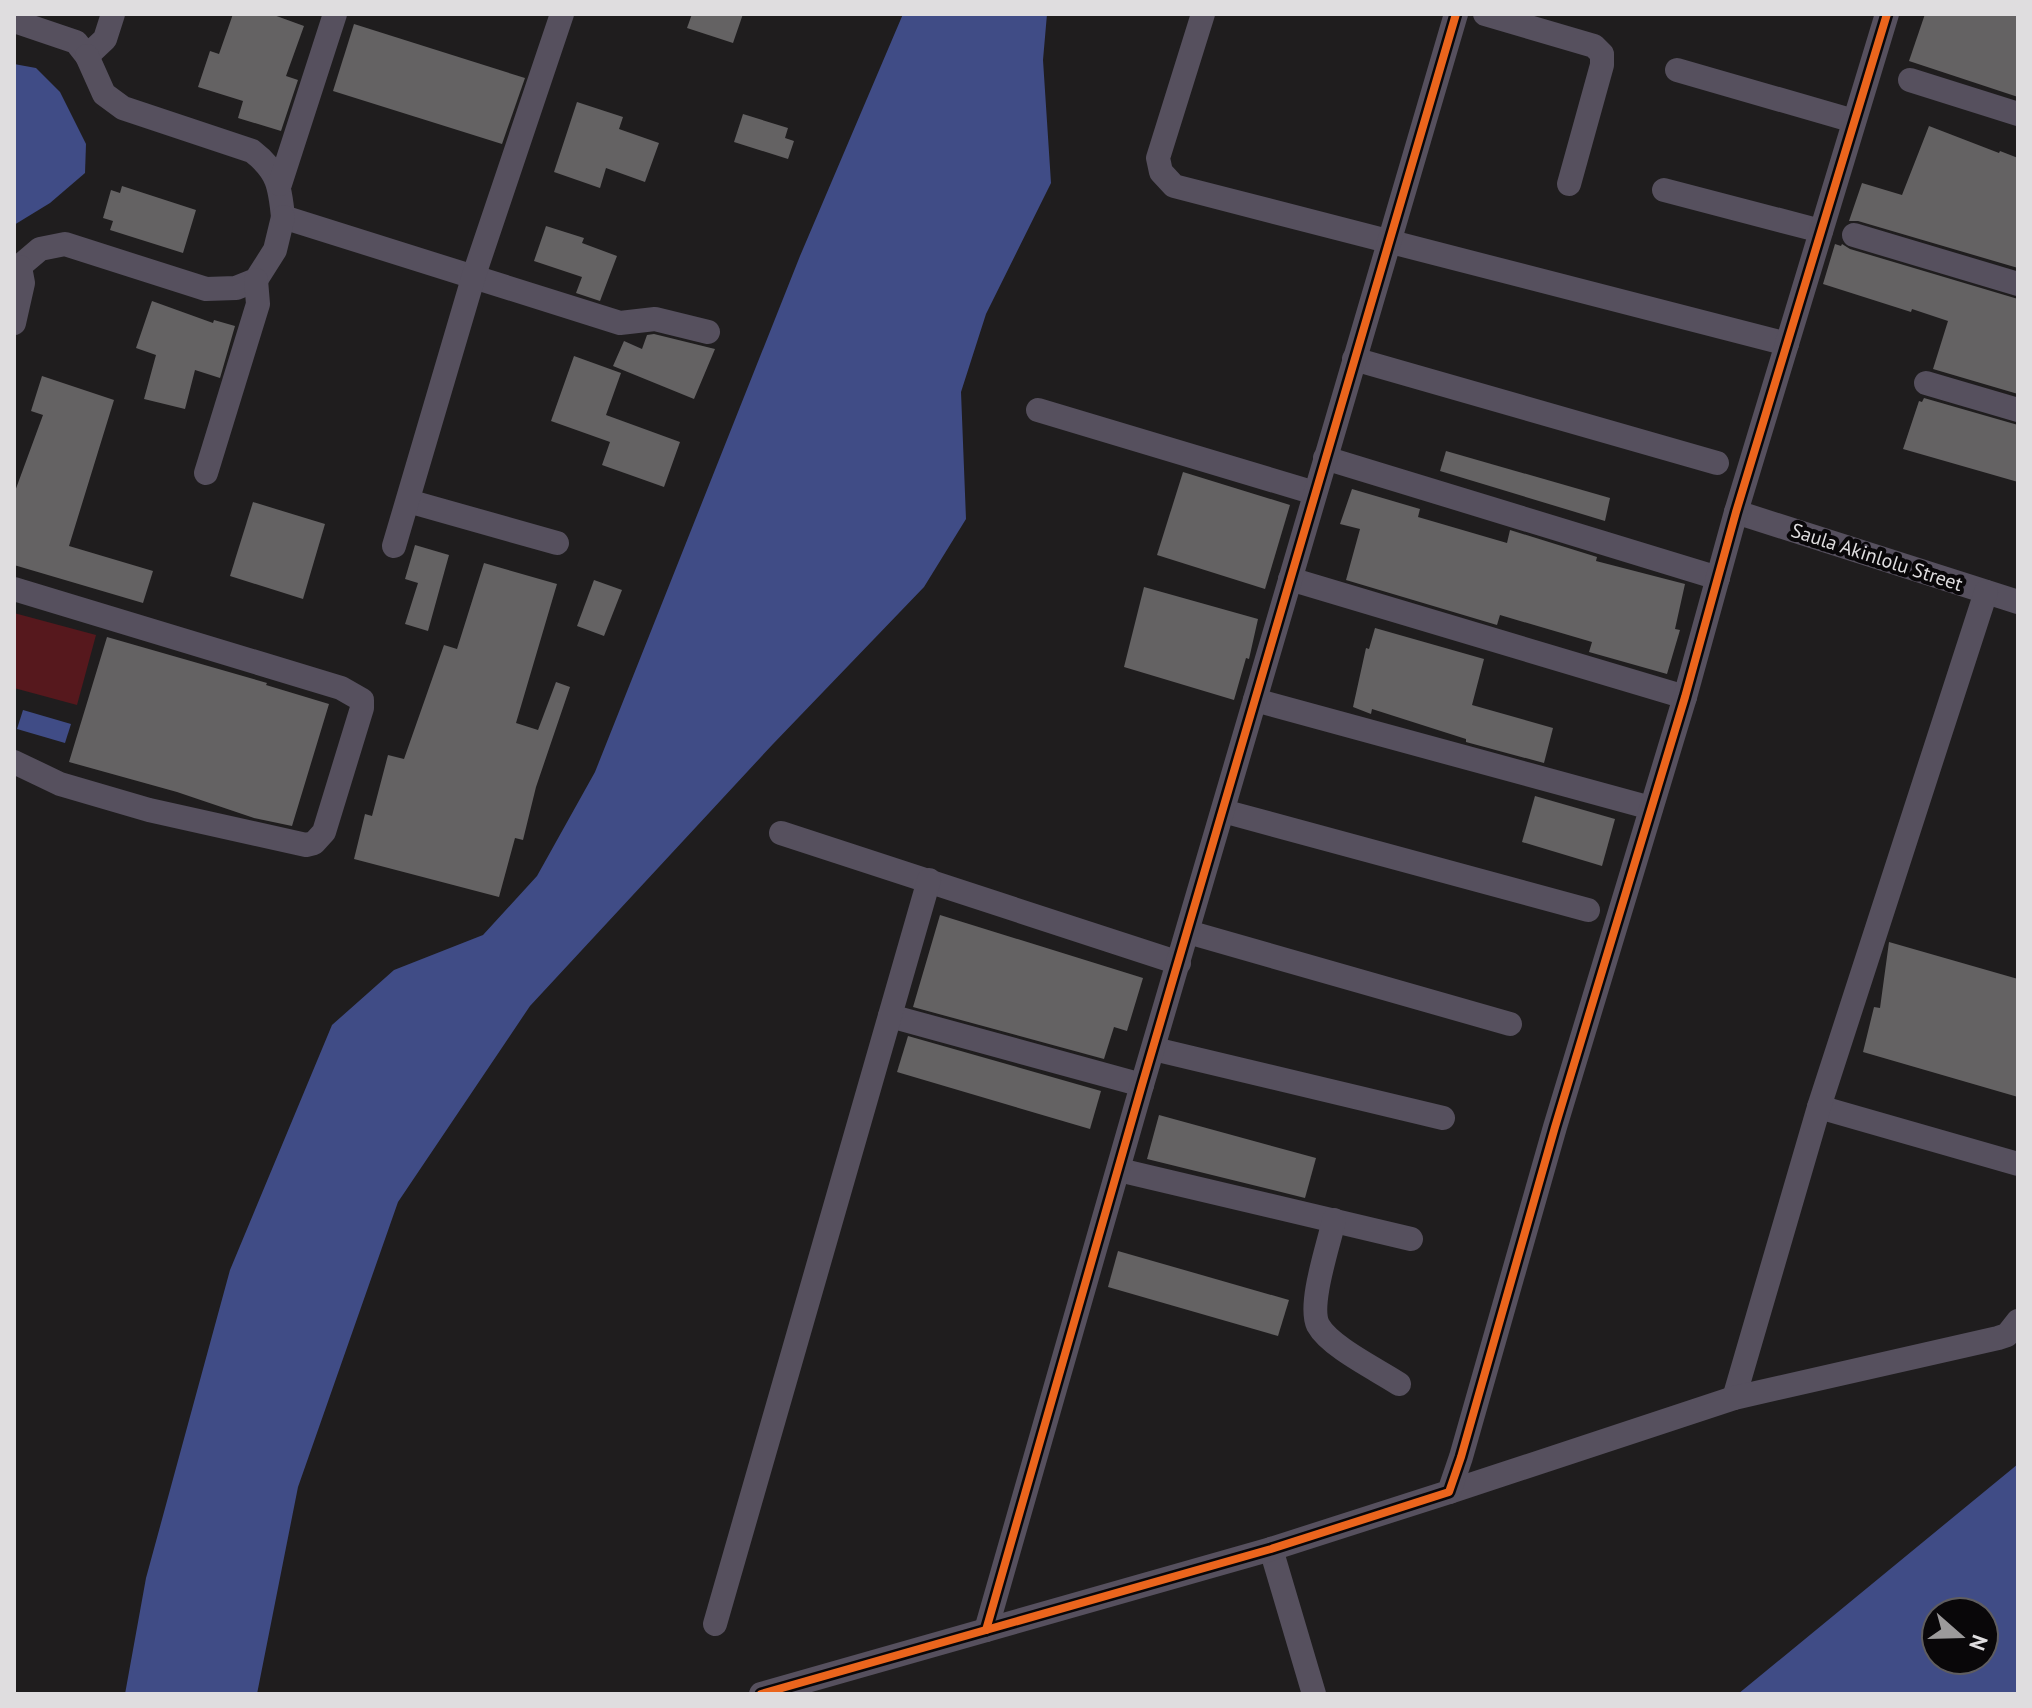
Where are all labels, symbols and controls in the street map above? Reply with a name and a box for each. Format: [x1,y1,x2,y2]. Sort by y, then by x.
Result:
street label: Saula Akinlolu Street [1788,517,1966,597]
north arrow [1920,1596,2000,1676]
text: N [1963,1631,1994,1654]

